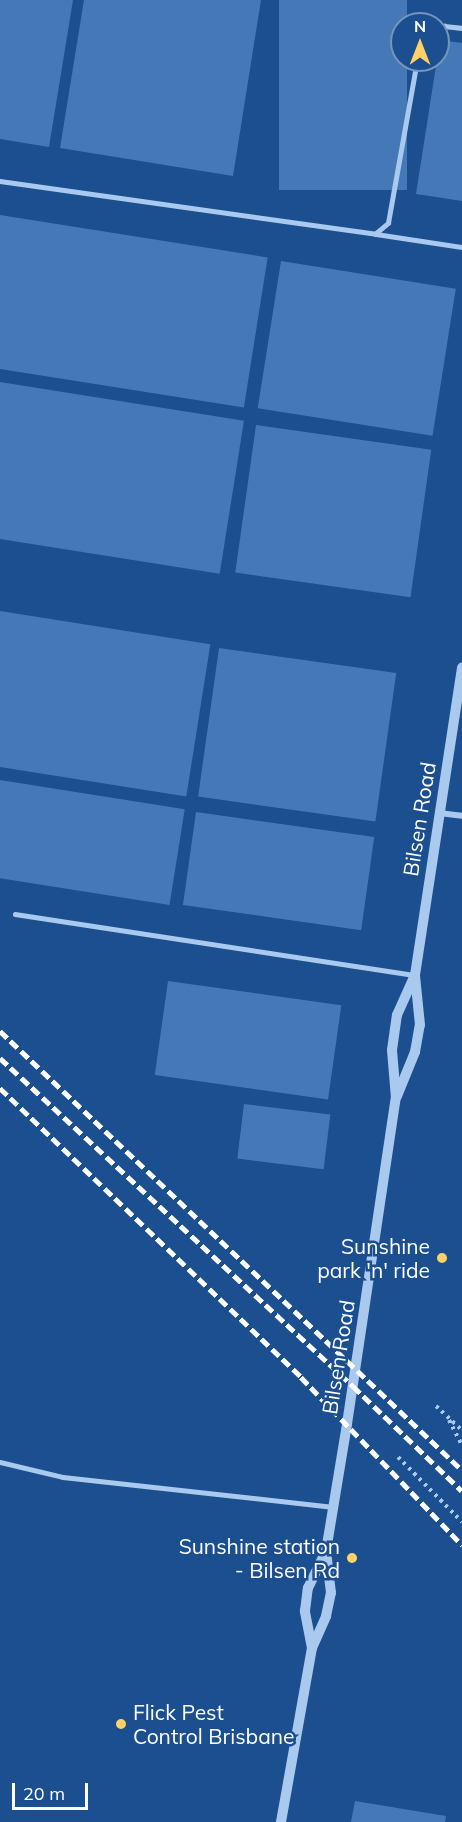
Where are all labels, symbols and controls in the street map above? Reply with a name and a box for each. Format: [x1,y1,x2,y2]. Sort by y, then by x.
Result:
north arrow [390,12,450,72]
text: N [414,16,426,36]
street label: Bilsen Road [398,760,440,878]
place label: Sunshine park 'n' ride [317,1233,430,1283]
marker: Sunshine park 'n' ride [435,1251,449,1265]
street label: Bilsen Road [317,1298,359,1416]
place label: Sunshine station - Bilsen Rd [179,1533,340,1583]
marker: Sunshine station - Bilsen Rd [345,1551,359,1565]
place label: Flick Pest Control Brisbane [133,1699,294,1749]
marker: Flick Pest Control Brisbane [114,1717,128,1731]
scale bar [15,1771,92,1809]
text: 20 m [23,1782,65,1805]

